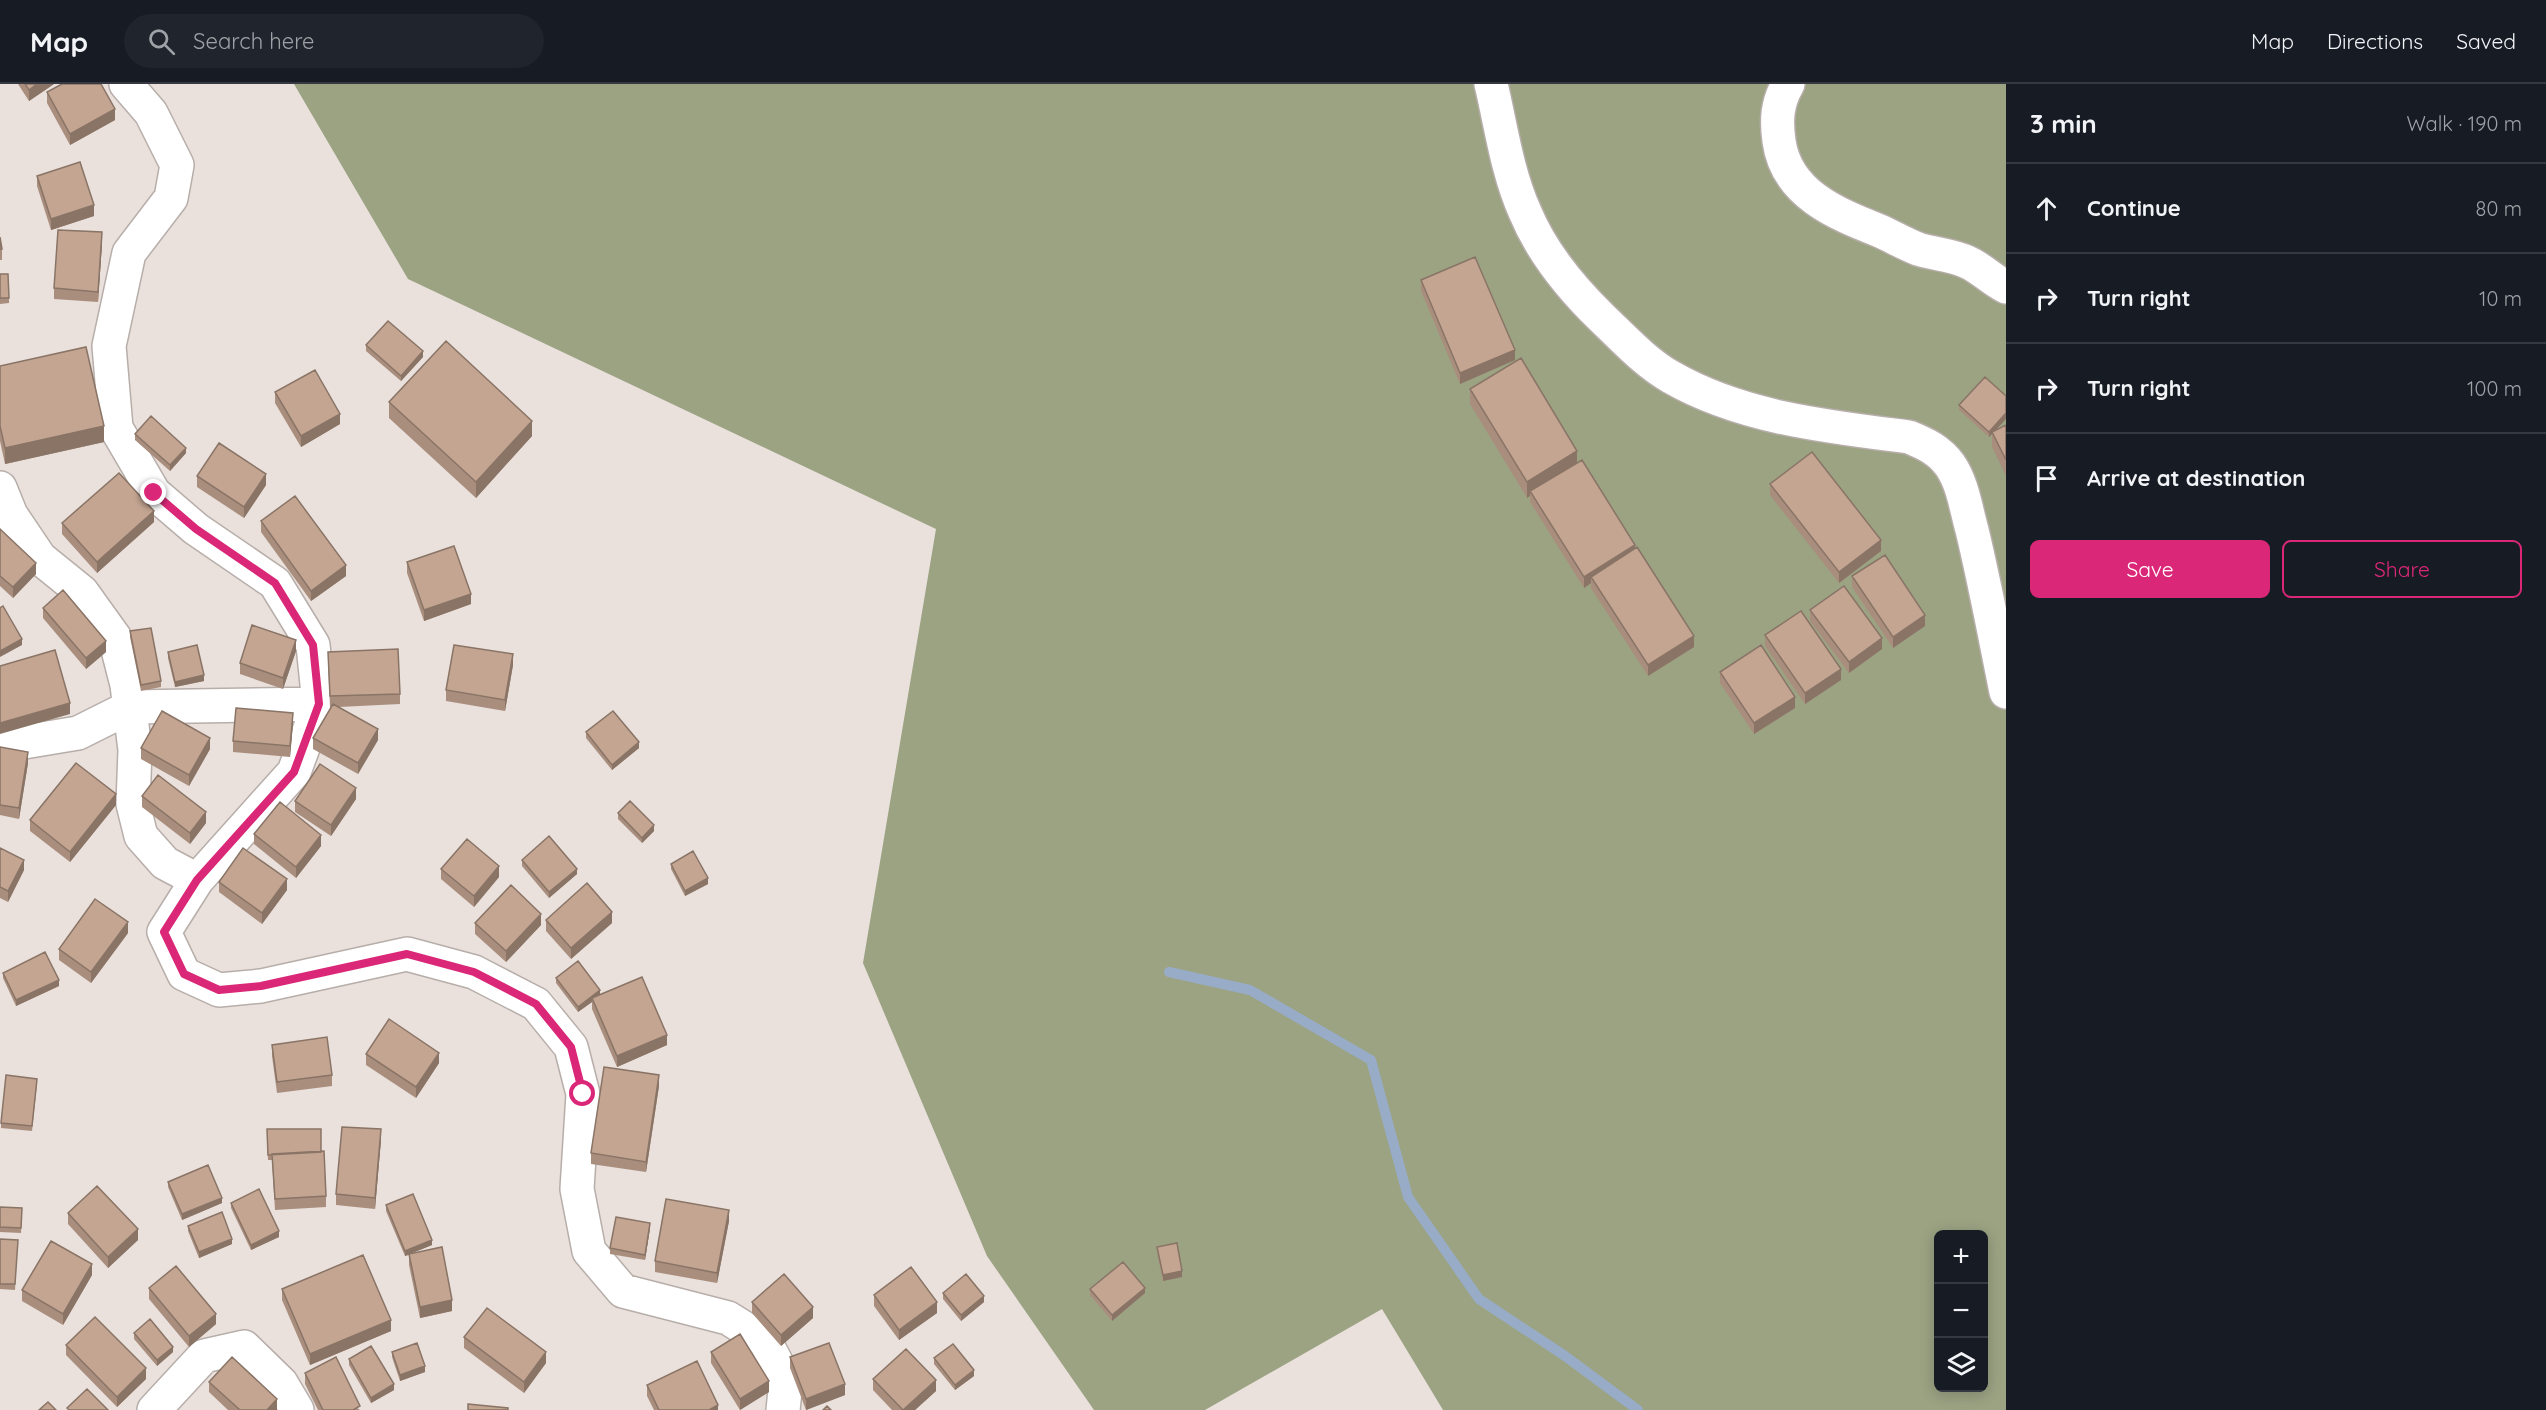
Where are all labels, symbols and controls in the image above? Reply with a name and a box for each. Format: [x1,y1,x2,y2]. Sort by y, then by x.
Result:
search box [124,14,544,68]
text: Map [30,24,88,59]
icon: search [145,25,178,58]
text: Search here [193,27,315,55]
text: Map [2251,28,2294,54]
text: Directions [2327,28,2423,54]
text: Saved [2456,28,2516,54]
text: 3 min [2030,107,2097,140]
text: Walk · 190 m [2406,111,2522,136]
icon: ahead [2030,192,2063,225]
text: Continue [2087,194,2181,222]
text: 80 m [2476,196,2522,221]
icon: right [2030,282,2063,315]
text: Turn right [2087,284,2191,312]
text: 10 m [2479,286,2522,311]
icon: right [2030,372,2063,405]
text: Turn right [2087,374,2191,402]
text: 100 m [2467,376,2522,401]
icon: arrive [2030,462,2063,495]
text: Arrive at destination [2087,464,2305,492]
route end [140,479,166,505]
button: Save [2030,540,2270,598]
button: Share [2282,540,2522,598]
route start [569,1080,595,1106]
map controls [1934,1230,1988,1392]
button: + [1934,1230,1988,1284]
button: − [1934,1284,1988,1338]
button: layers [1934,1338,1988,1392]

